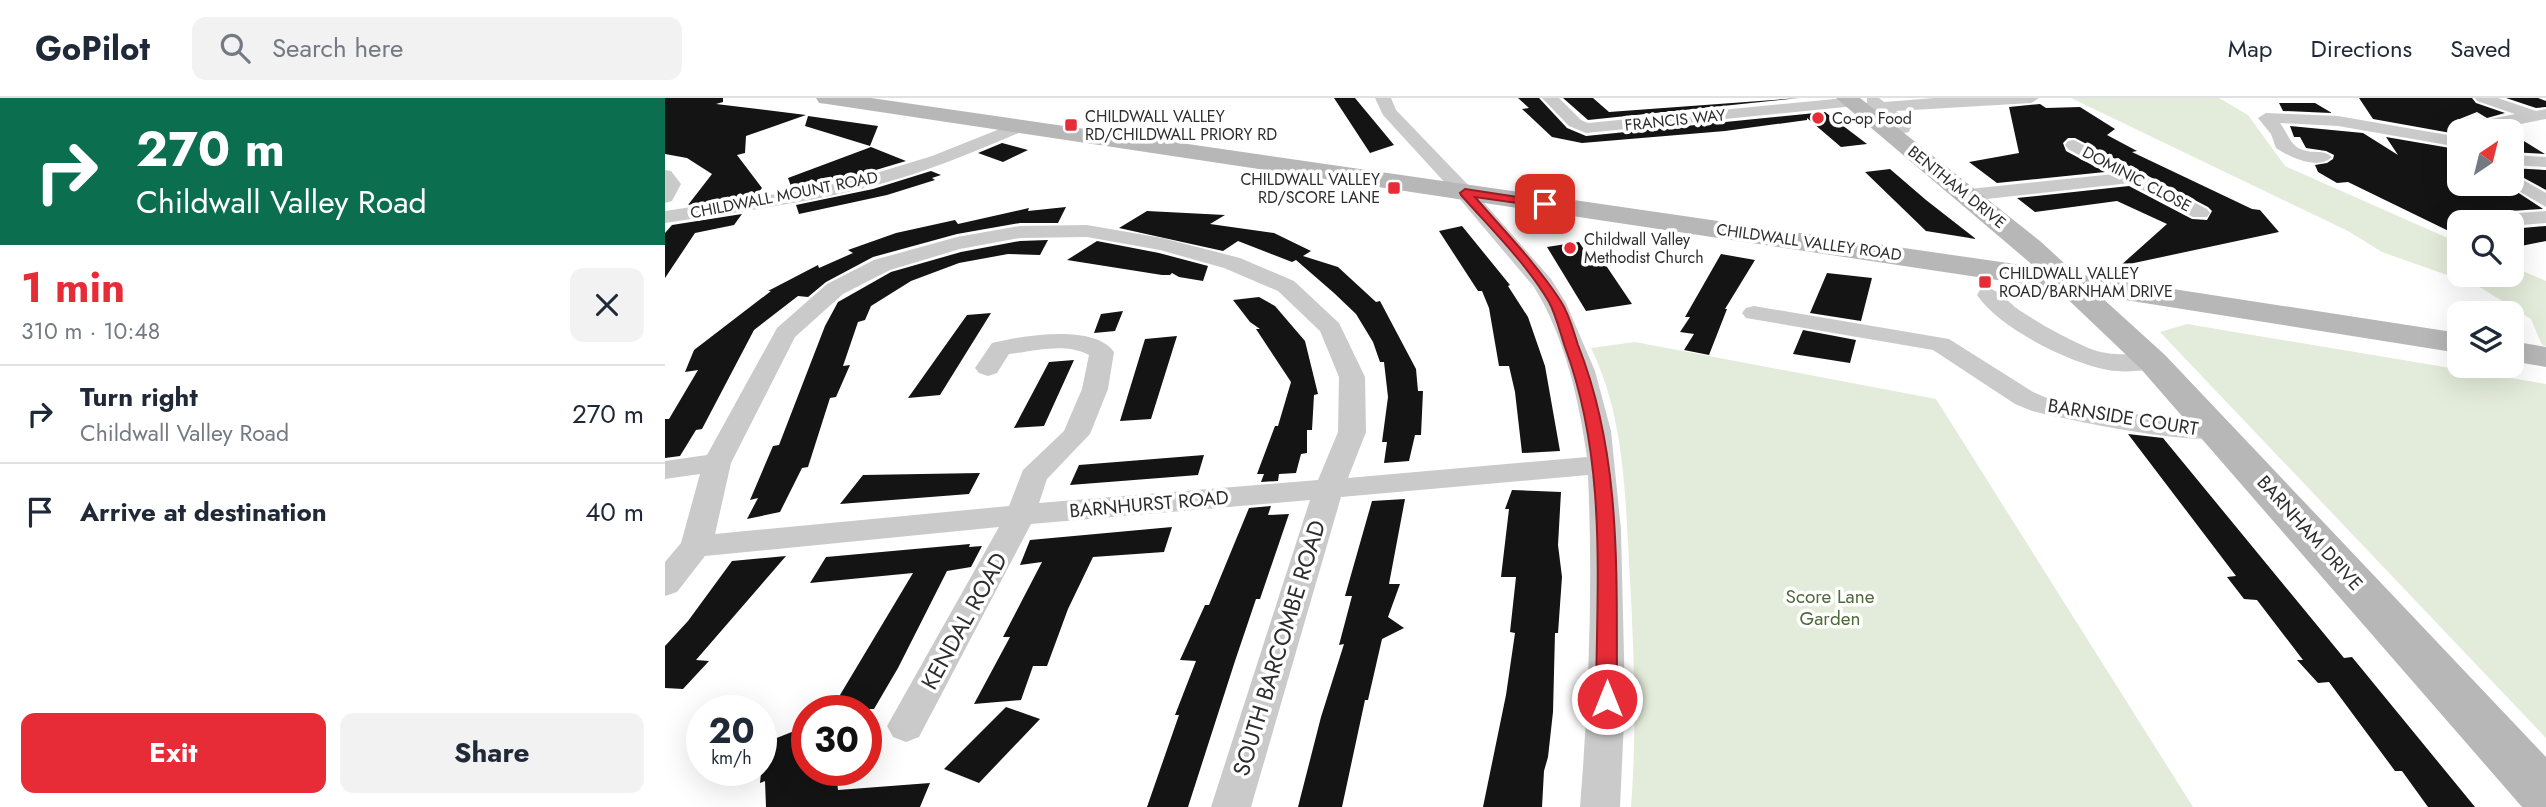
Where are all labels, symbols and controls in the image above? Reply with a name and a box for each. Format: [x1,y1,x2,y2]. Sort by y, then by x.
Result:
search box [192,17,682,80]
text: GoPilot [35,25,150,72]
icon: search [216,29,254,67]
text: Search here [272,29,403,67]
text: Map [2228,31,2273,66]
text: Directions [2311,31,2412,66]
text: Saved [2450,31,2511,66]
street label: FRANCIS WAY [1624,103,1726,137]
place label: CHILDWALL VALLEY RD/CHILDWALL PRIORY RD [1085,105,1277,146]
place label: Co-op Food [1832,107,1912,130]
marker: Co-op Food [1810,110,1826,126]
text: 270 m [136,114,285,184]
marker: CHILDWALL VALLEY RD/CHILDWALL PRIORY RD [1063,117,1079,133]
north arrow [2447,119,2523,196]
map controls [2447,119,2524,378]
icon: right [21,126,112,217]
street label: BENTHAM DRIVE [1903,140,2011,234]
street label: DOMINIC CLOSE [2078,141,2196,217]
street label: CHILDWALL MOUNT ROAD [688,165,880,224]
place label: CHILDWALL VALLEY RD/SCORE LANE [1240,168,1380,209]
pin [1515,174,1575,234]
text: Childwall Valley Road [136,179,427,225]
marker: CHILDWALL VALLEY RD/SCORE LANE [1386,180,1402,196]
icon: arrive [1526,185,1564,223]
button: search [2447,210,2524,287]
street label: CHILDWALL VALLEY ROAD [1715,218,1903,266]
place label: Childwall Valley Methodist Church [1584,228,1704,269]
marker: Childwall Valley Methodist Church [1562,240,1578,256]
text: 1 min [21,257,125,318]
place label: CHILDWALL VALLEY ROAD/BARNHAM DRIVE [1999,262,2173,303]
button: close [570,268,644,342]
marker: CHILDWALL VALLEY ROAD/BARNHAM DRIVE [1977,274,1993,290]
button: layers [2447,301,2524,378]
text: 310 m · 10:48 [21,314,160,348]
text: Turn right [80,378,198,416]
street label: BARNSIDE COURT [2046,392,2200,442]
icon: right [21,395,59,433]
text: 270 m [572,395,644,433]
text: Childwall Valley Road [80,416,289,450]
street label: BARNHAM DRIVE [2251,469,2369,597]
street label: BARNHURST ROAD [1068,484,1230,524]
icon: arrive [21,493,59,531]
text: Arrive at destination [80,493,327,531]
text: 40 m [585,493,644,531]
street label: SOUTH BARCOMBE ROAD [1224,516,1334,780]
street label: KENDAL ROAD [912,546,1016,696]
park label: Score Lane Garden [1785,583,1875,632]
position arrow [1570,662,1644,736]
speed limit sign: 30 [791,695,882,786]
text: 20 [708,706,755,756]
button: Exit [21,713,326,793]
button: Share [340,713,644,793]
text: km/h [711,745,752,771]

